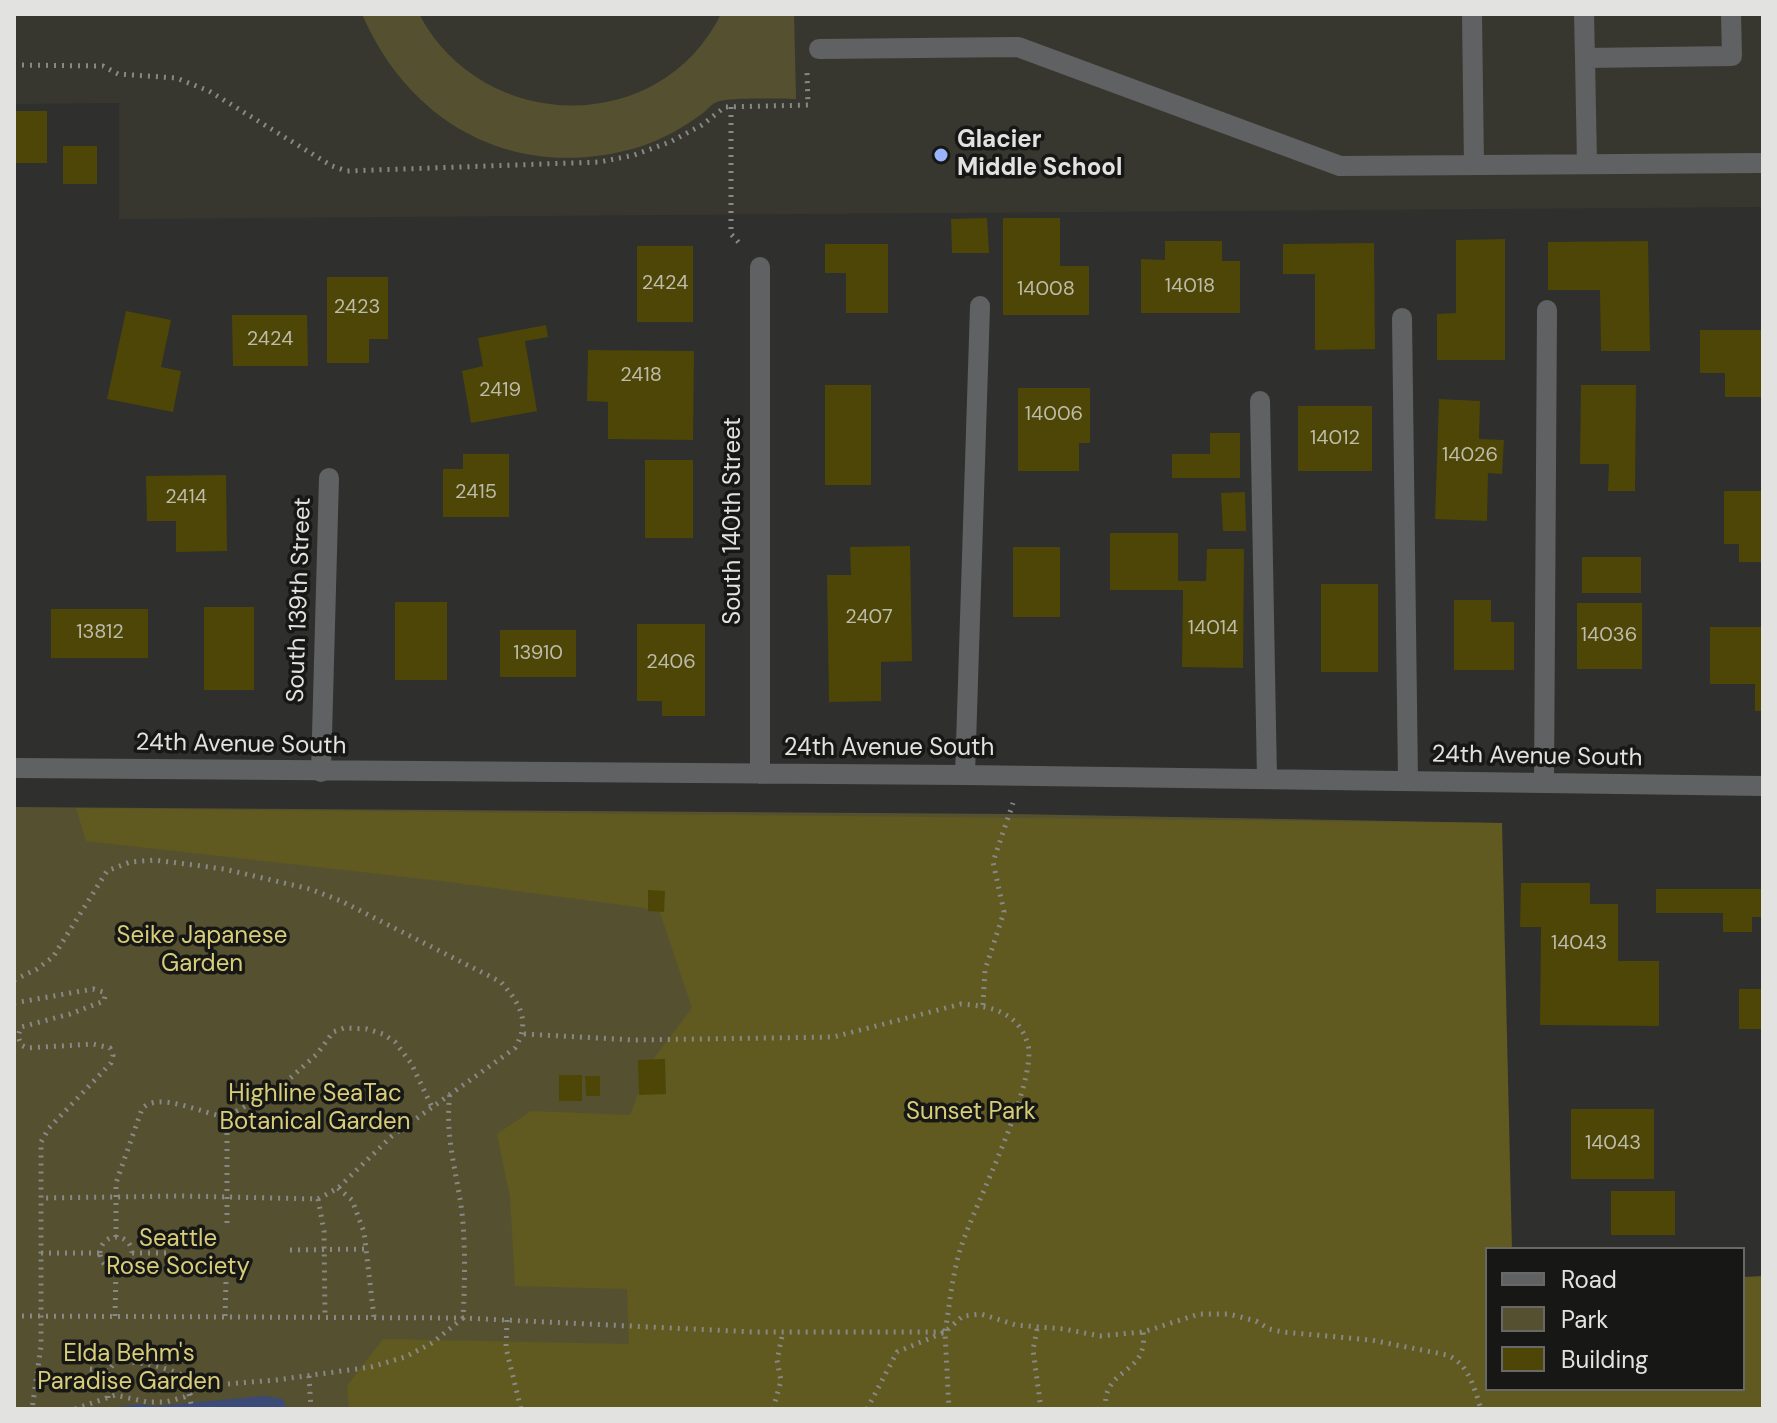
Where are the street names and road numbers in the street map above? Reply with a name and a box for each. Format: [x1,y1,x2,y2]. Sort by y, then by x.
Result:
street label: South 140th Street [720,417,748,625]
street label: South 139th Street [282,497,318,703]
street label: 24th Avenue South [135,729,347,761]
street label: 24th Avenue South [784,735,994,763]
street label: 24th Avenue South [1431,741,1643,773]

